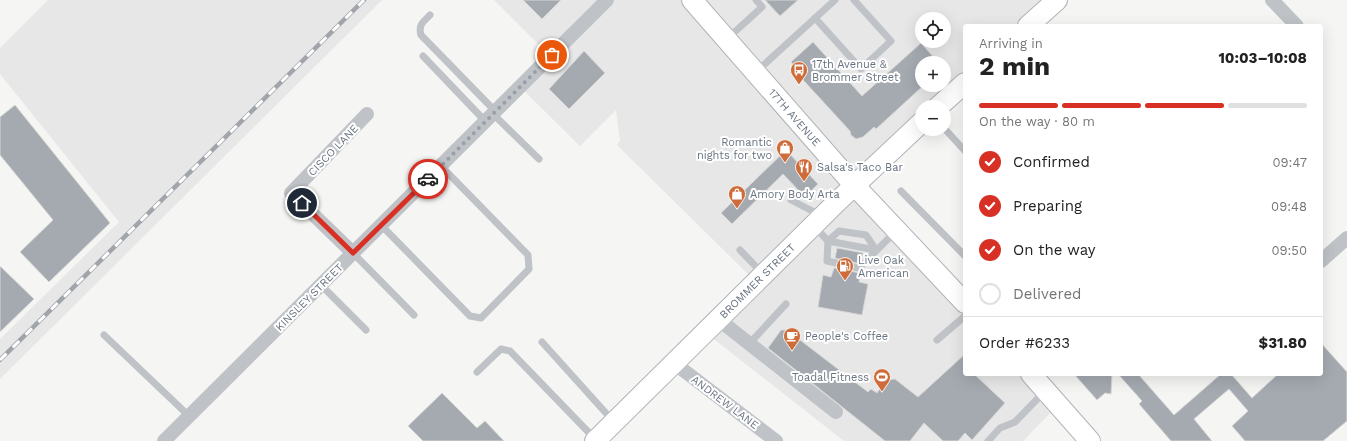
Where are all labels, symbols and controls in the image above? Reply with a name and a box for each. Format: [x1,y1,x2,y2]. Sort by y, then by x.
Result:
map controls [915,12,951,136]
button: locate [915,12,951,48]
text: Arriving in [979,36,1043,51]
pin [535,38,569,72]
icon: bag [541,44,563,66]
text: 10:03–10:08 [1218,49,1307,67]
text: 2 min [979,51,1050,81]
button: + [915,56,951,92]
place label: 17th Avenue & Brommer Street [812,58,899,84]
bus stop icon: 17th Avenue & Brommer Street [789,60,809,85]
street label: 17TH AVENUE [766,86,823,149]
button: − [915,100,951,136]
text: On the way · 80 m [979,114,1095,129]
street label: CISCO LANE [306,122,361,179]
place label: Romantic nights for two [697,136,772,162]
shop icon: Romantic nights for two [775,138,795,163]
icon: check [979,151,1001,173]
text: Confirmed [1013,153,1090,171]
text: 09:47 [1272,155,1307,170]
restaurant icon: Salsa's Taco Bar [794,157,814,182]
courier [408,159,448,199]
place label: Salsa's Taco Bar [817,161,903,174]
icon: car [417,168,439,190]
shop icon: Amory Body Arta [727,184,747,209]
pin [285,186,319,220]
place label: Amory Body Arta [750,188,840,201]
icon: home [291,192,313,214]
icon: check [979,195,1001,217]
text: Preparing [1013,197,1082,215]
text: 09:48 [1271,199,1307,214]
icon: check [979,239,1001,261]
street label: BROMMER STREET [717,241,798,321]
text: On the way [1013,241,1095,259]
text: 09:50 [1271,243,1307,258]
place label: Live Oak American [858,254,909,280]
fuel station icon: Live Oak American [835,256,855,281]
street label: KINSLEY STREET [273,261,346,334]
text: Delivered [1013,285,1081,303]
cafe icon: People's Coffee [782,326,802,351]
place label: People's Coffee [805,330,888,343]
text: Order #6233 [979,334,1070,352]
text: $31.80 [1259,334,1307,352]
sports icon: Toadal Fitness [872,367,892,392]
place label: Toadal Fitness [792,371,869,384]
street label: ANDREW LANE [689,373,761,432]

